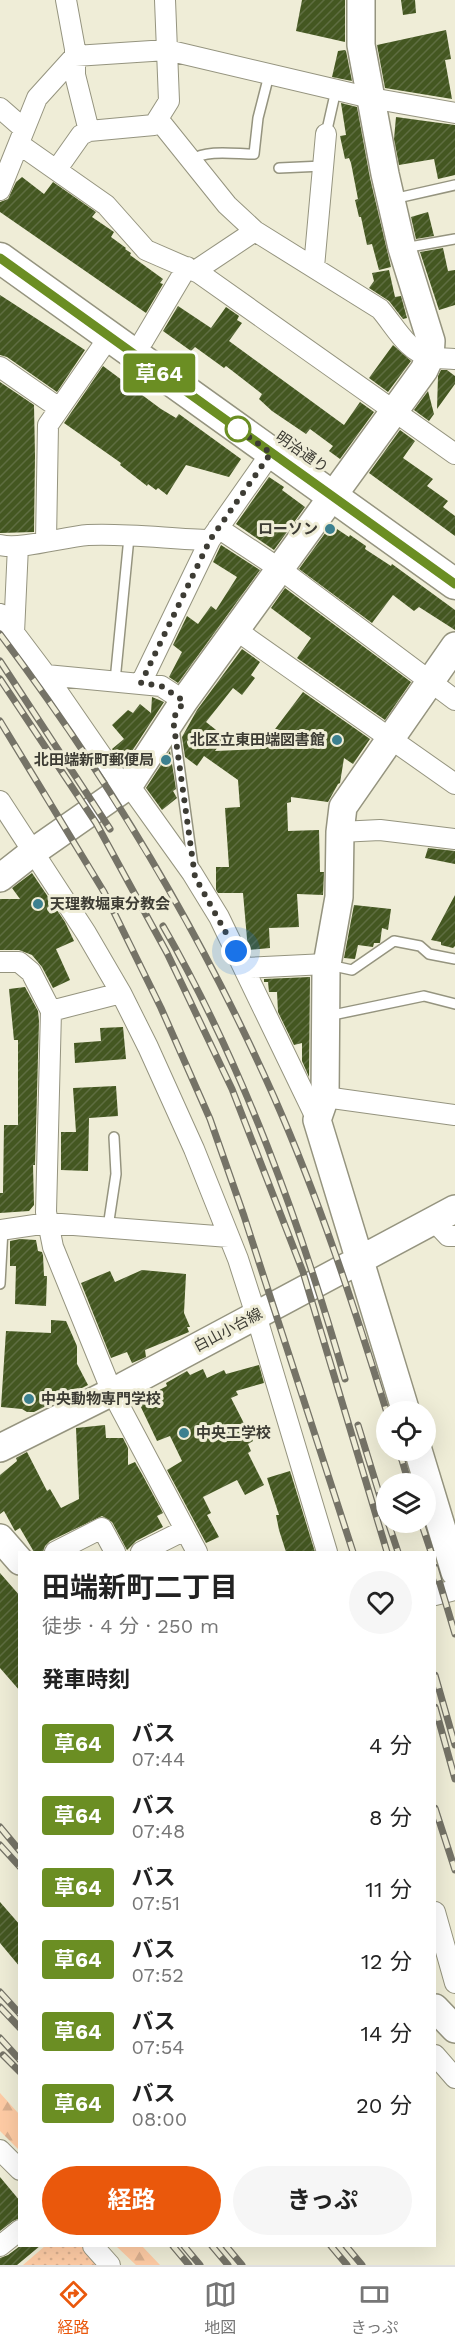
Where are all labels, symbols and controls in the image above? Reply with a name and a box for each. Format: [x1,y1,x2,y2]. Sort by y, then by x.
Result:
line badge: 草64 [124,354,194,392]
text: 草64 [135,361,183,386]
unlabelled marker [225,416,251,442]
street label: 明治通り [272,427,332,477]
place label: ローソン [258,520,318,538]
marker: ローソン [323,522,337,536]
place label: 北区立東田端図書館 [190,731,325,749]
marker: 北区立東田端図書館 [330,733,344,747]
place label: 北田端新町郵便局 [34,751,154,769]
marker: 北田端新町郵便局 [159,753,173,767]
place label: 天理教堀東分教会 [50,895,170,913]
marker: 天理教堀東分教会 [31,897,45,911]
your location [221,936,251,966]
street label: 白山小台線 [191,1304,265,1356]
place label: 中央動物専門学校 [41,1390,161,1408]
marker: 中央動物専門学校 [22,1392,36,1406]
map controls [376,1401,436,1533]
button: locate [376,1401,436,1461]
place label: 中央工学校 [196,1424,271,1442]
marker: 中央工学校 [177,1426,191,1440]
button: layers [376,1473,436,1533]
text: 田端新町二丁目 [42,1571,238,1604]
button: heart [349,1571,412,1634]
text: 徒歩 · 4 分 · 250 m [42,1614,219,1638]
text: 発車時刻 [42,1667,130,1692]
text: バス [132,1721,176,1746]
text: 草64 [54,1731,102,1756]
text: 4 分 [369,1733,412,1758]
text: 07:44 [132,1747,185,1771]
text: バス [132,1793,176,1818]
text: 草64 [54,1803,102,1828]
text: 8 分 [369,1805,412,1830]
text: 07:48 [132,1819,185,1843]
text: バス [132,1865,176,1890]
text: 草64 [54,1875,102,1900]
text: 11 分 [365,1877,412,1902]
text: 07:51 [132,1891,180,1915]
text: バス [132,1937,176,1962]
text: 草64 [54,1947,102,1972]
text: 12 分 [361,1949,412,1974]
text: 07:52 [132,1963,184,1987]
text: バス [132,2009,176,2034]
text: 草64 [54,2019,102,2044]
text: 14 分 [360,2021,412,2046]
text: 07:54 [132,2035,185,2059]
text: バス [132,2081,176,2106]
text: 草64 [54,2091,102,2116]
text: 20 分 [356,2093,412,2118]
text: 08:00 [132,2107,187,2131]
button: 経路 [42,2166,221,2235]
button: きっぷ [233,2166,412,2235]
tab: 経路 [57,2278,90,2338]
tab: 地図 [204,2278,237,2338]
tab: きっぷ [351,2278,398,2338]

